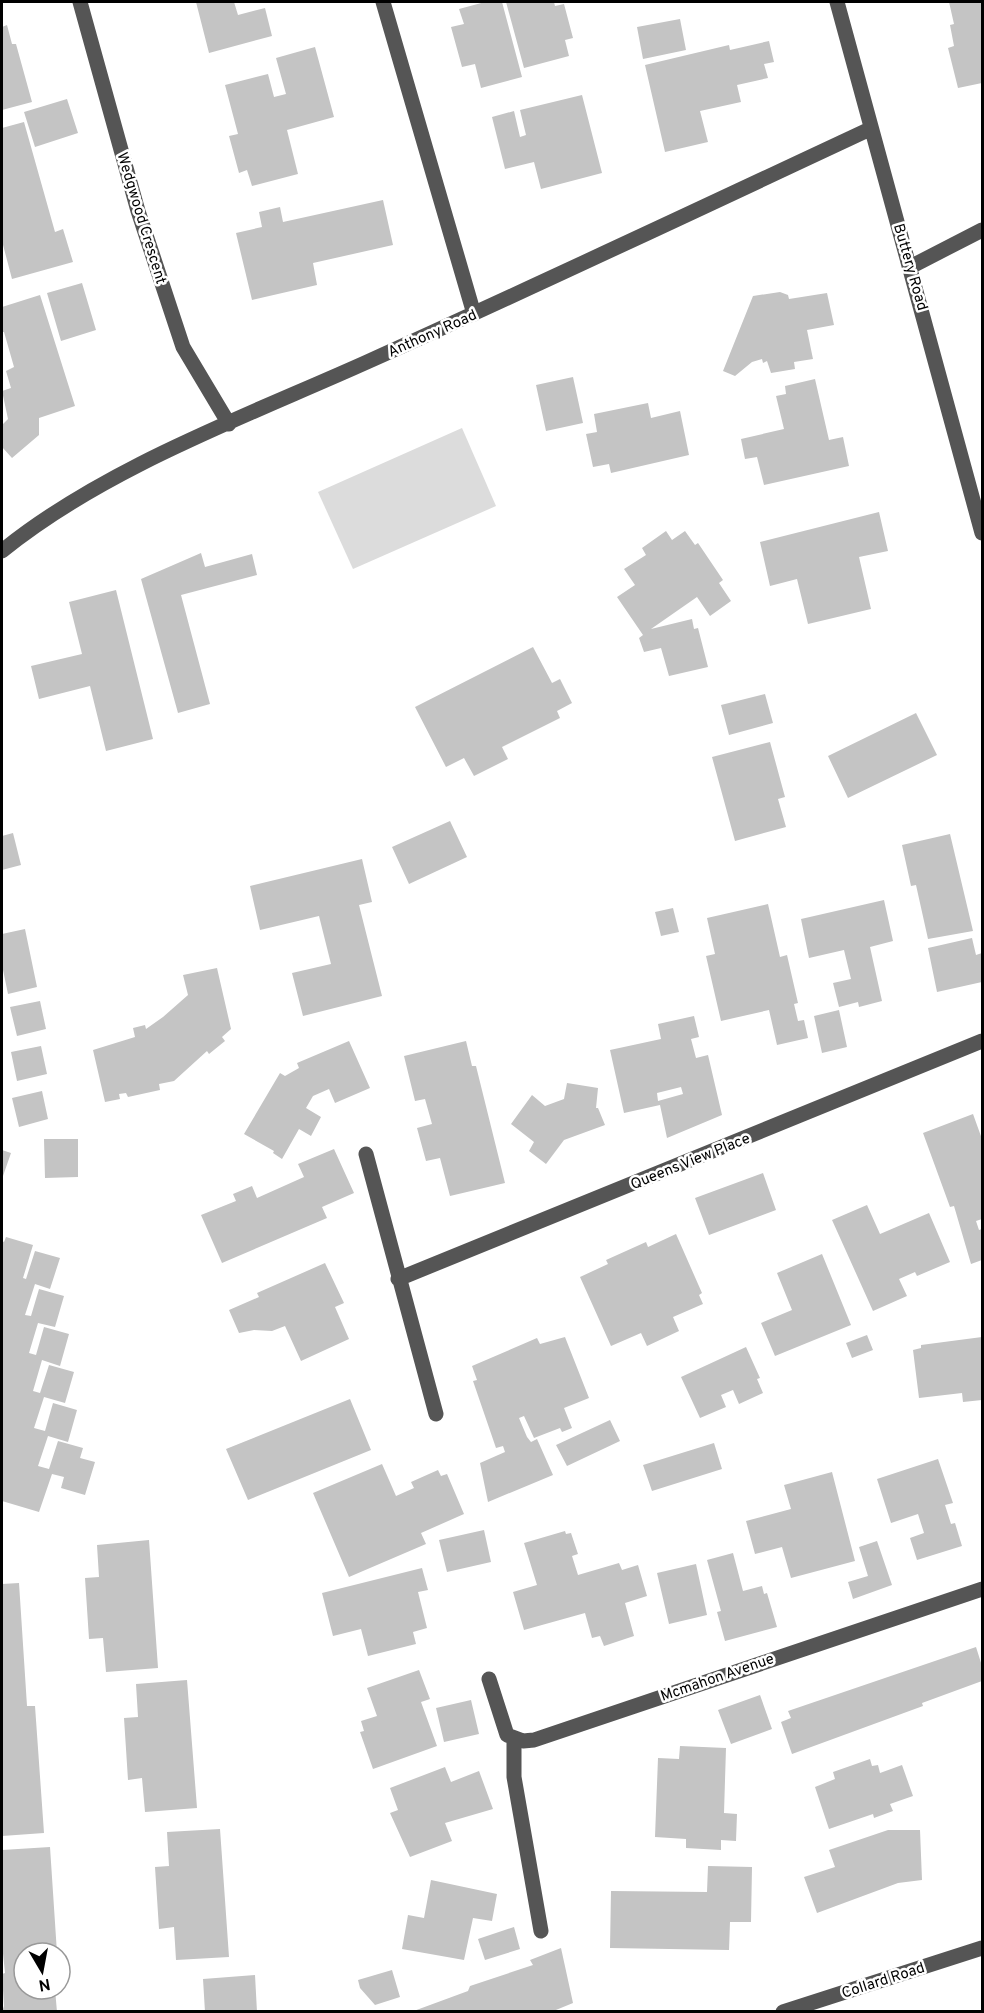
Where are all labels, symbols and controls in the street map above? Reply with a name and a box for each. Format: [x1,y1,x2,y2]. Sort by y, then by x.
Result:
street label: Wedgwood Crescent [111,150,170,287]
street label: Buttery Road [888,222,931,313]
street label: Anthony Road [385,306,480,362]
street label: Queens View Place [628,1130,753,1195]
street label: Mcmahon Avenue [658,1650,777,1707]
north arrow [12,1941,72,2001]
street label: Collard Road [840,1959,927,2004]
text: N [37,1973,52,1995]

